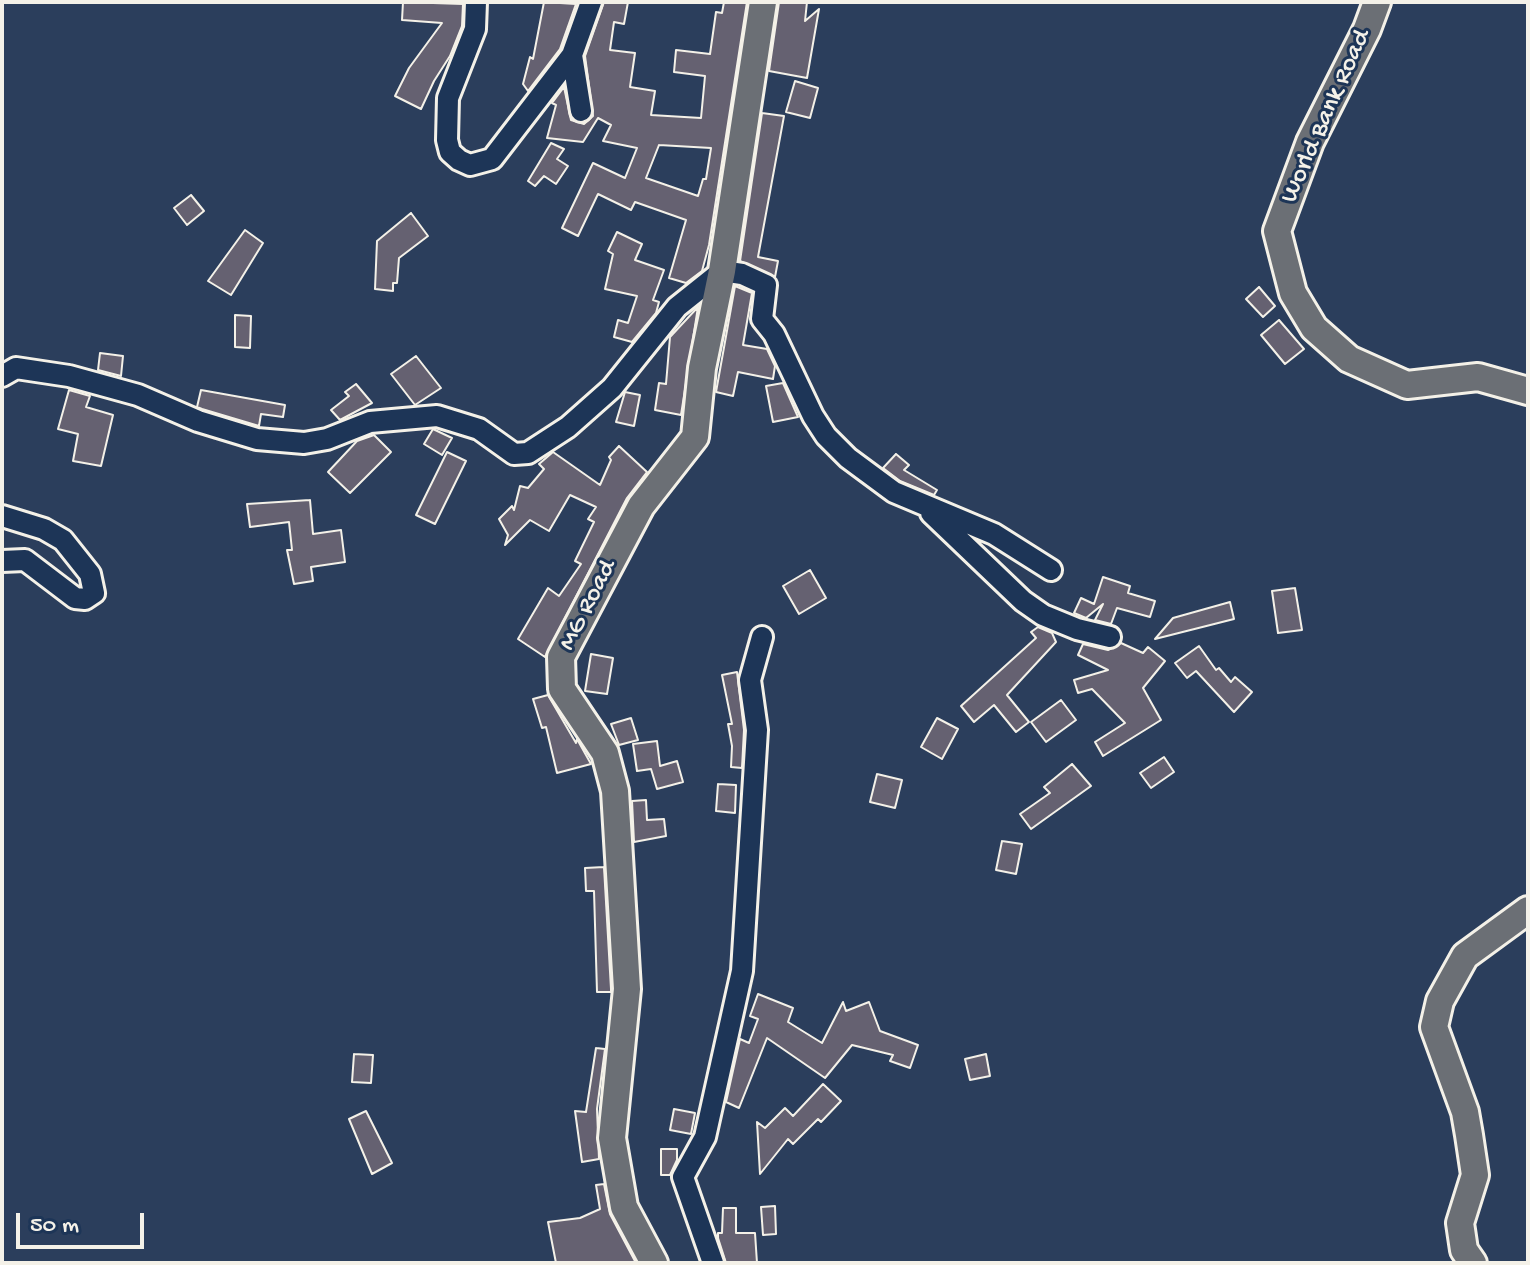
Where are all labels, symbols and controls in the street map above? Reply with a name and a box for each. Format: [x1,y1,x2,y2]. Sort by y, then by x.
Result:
street label: World Bank Road [1275,25,1379,209]
street label: MG Road [553,556,625,656]
scale bar [20,1197,148,1247]
text: 50 m [30,1212,79,1241]

